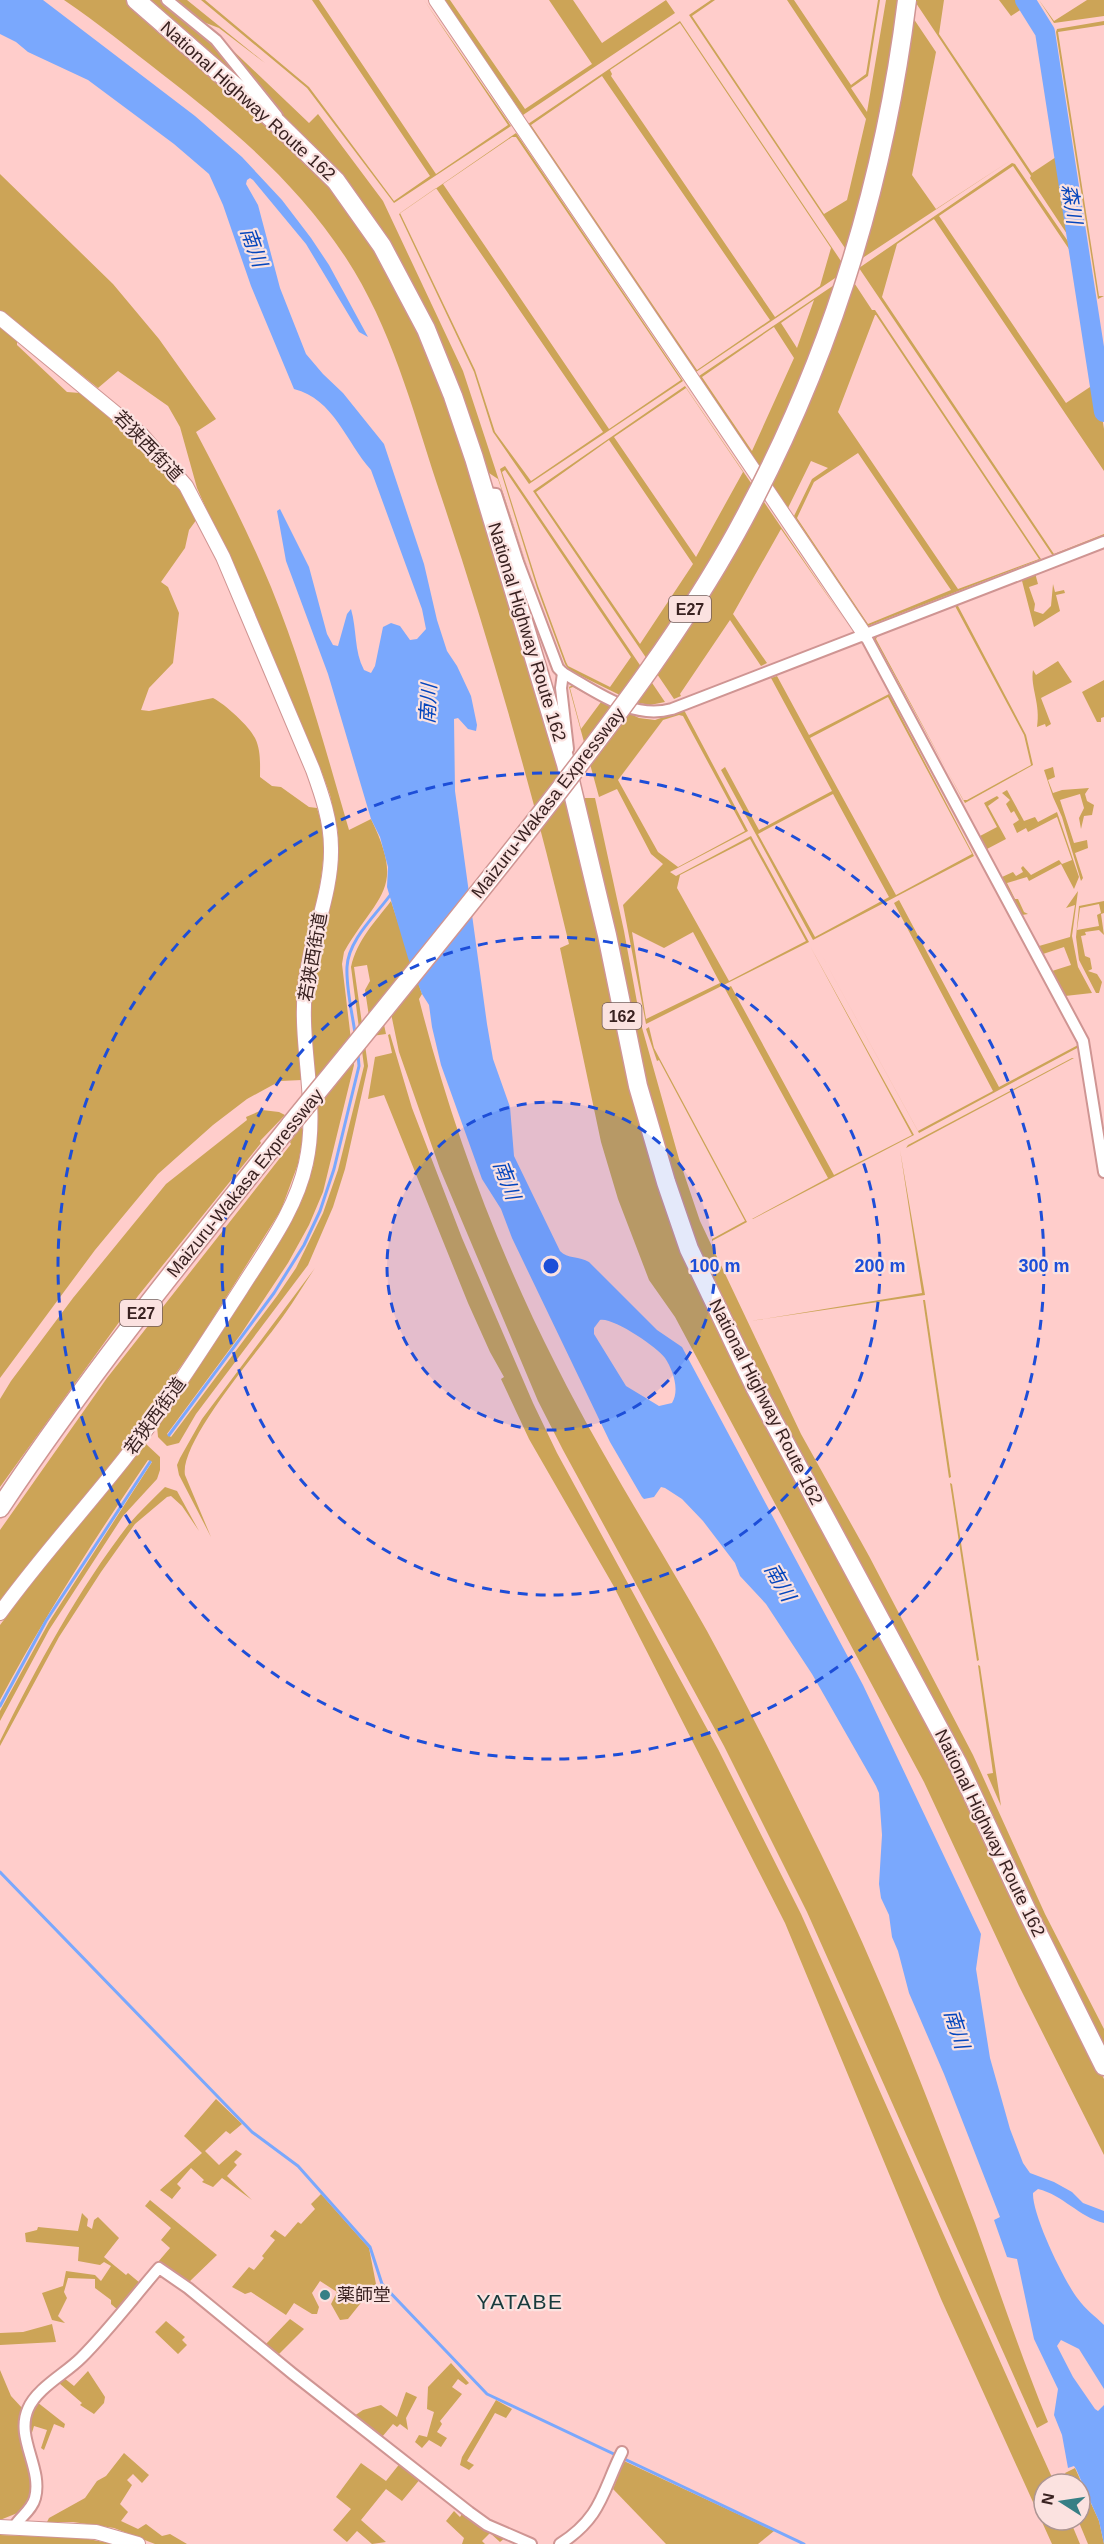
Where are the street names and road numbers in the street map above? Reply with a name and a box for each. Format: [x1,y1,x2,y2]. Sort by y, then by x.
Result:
street label: National Highway Route 162 [157,17,339,185]
street label: 若狭西街道 [110,407,186,485]
street label: National Highway Route 162 [484,520,570,744]
road number: E27 [669,596,711,622]
street label: Maizuru-Wakasa Expressway [467,704,629,902]
street label: 若狭西街道 [295,911,331,1003]
road number: 162 [602,1003,642,1029]
street label: Maizuru-Wakasa Expressway [163,1085,327,1281]
street label: National Highway Route 162 [705,1296,827,1508]
road number: E27 [120,1300,162,1326]
street label: 若狭西街道 [120,1374,190,1458]
street label: National Highway Route 162 [931,1726,1049,1940]

